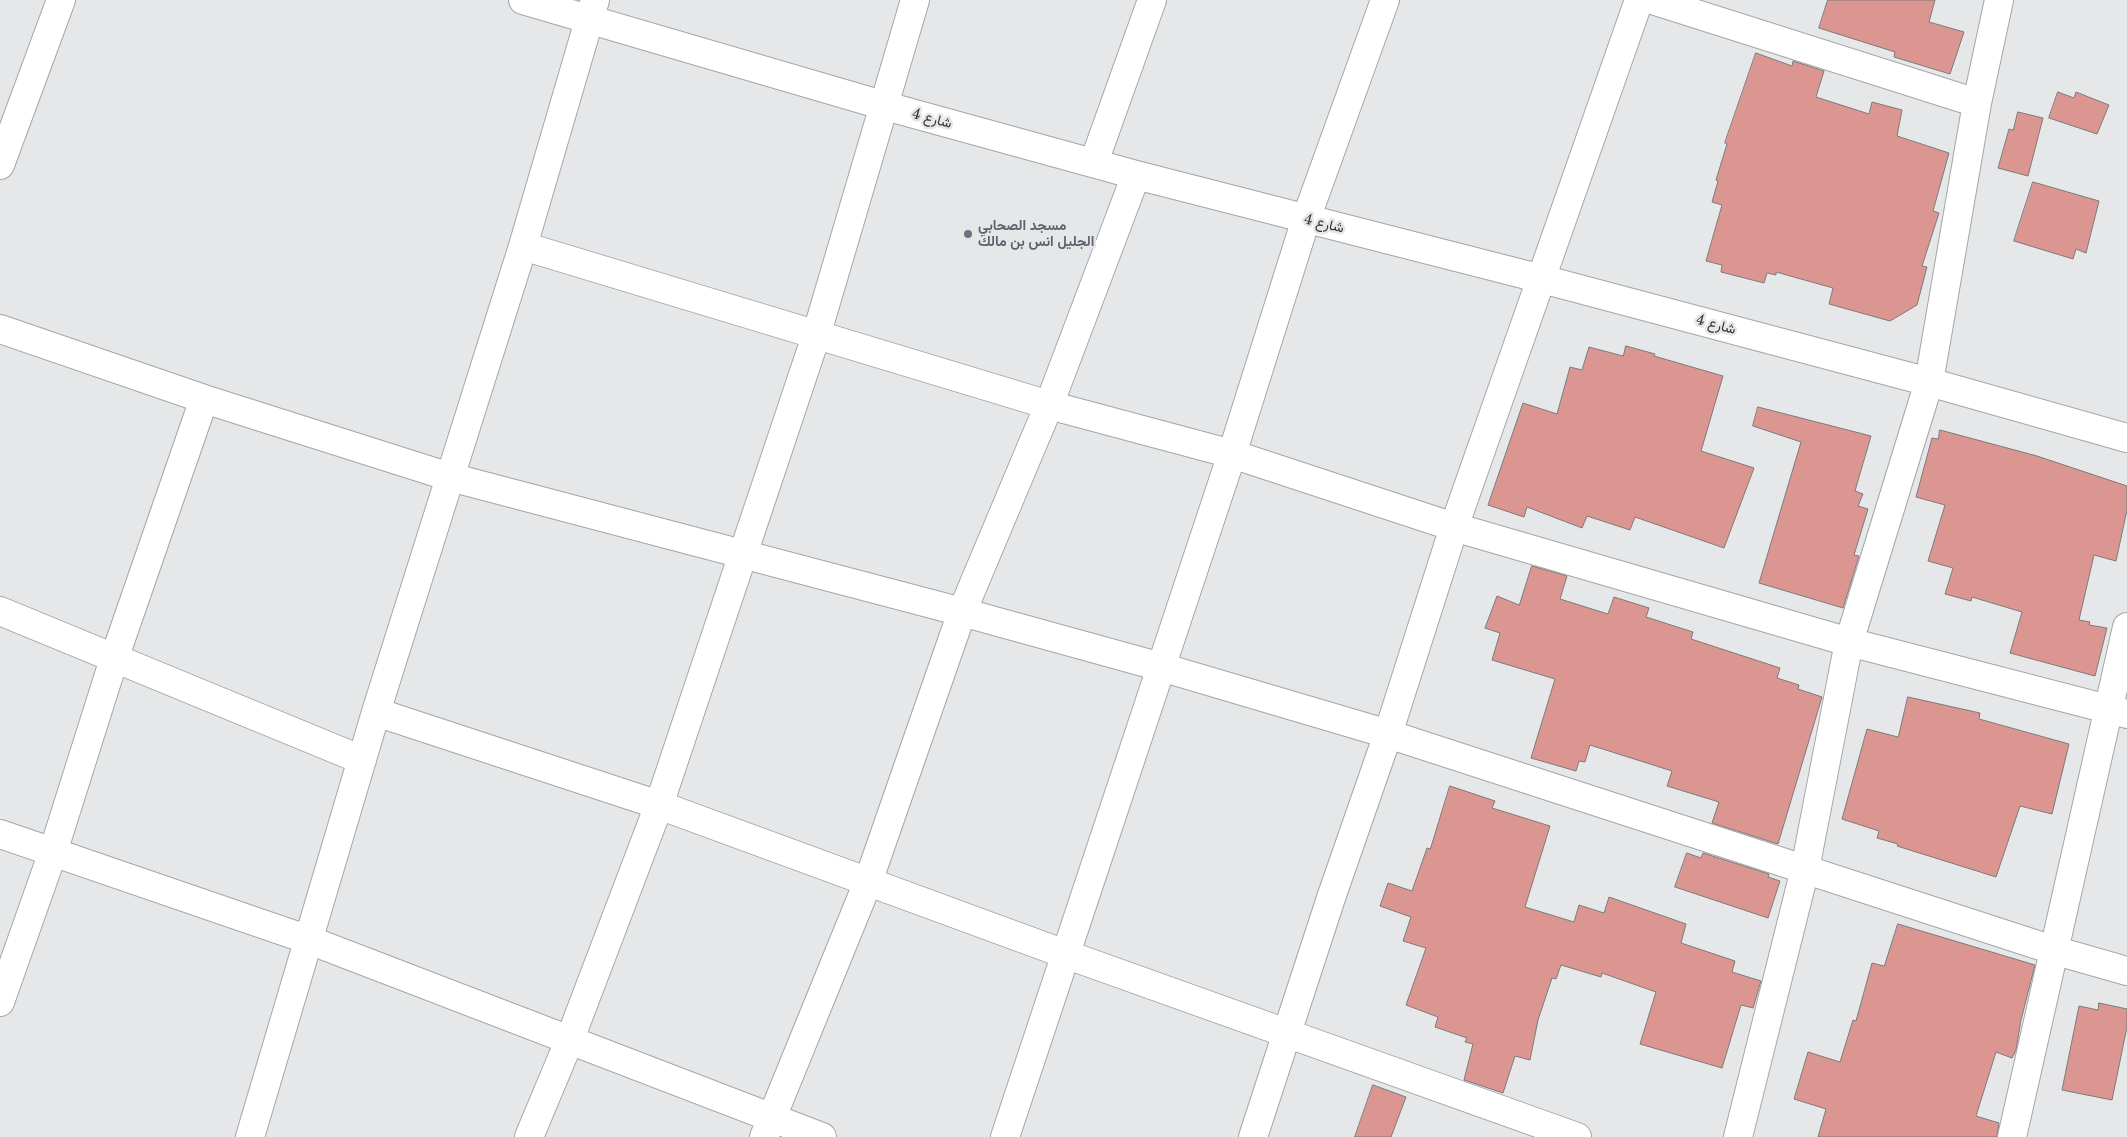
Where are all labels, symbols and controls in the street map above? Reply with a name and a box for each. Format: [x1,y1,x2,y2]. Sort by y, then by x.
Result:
street label: شارع 4 [910,106,954,132]
street label: شارع 4 [1302,211,1346,237]
place label: مسجد الصحابي الجليل انس بن مالك [978,218,1094,250]
marker: مسجد الصحابي الجليل انس بن مالك [962,228,974,240]
street label: شارع 4 [1694,312,1738,338]

